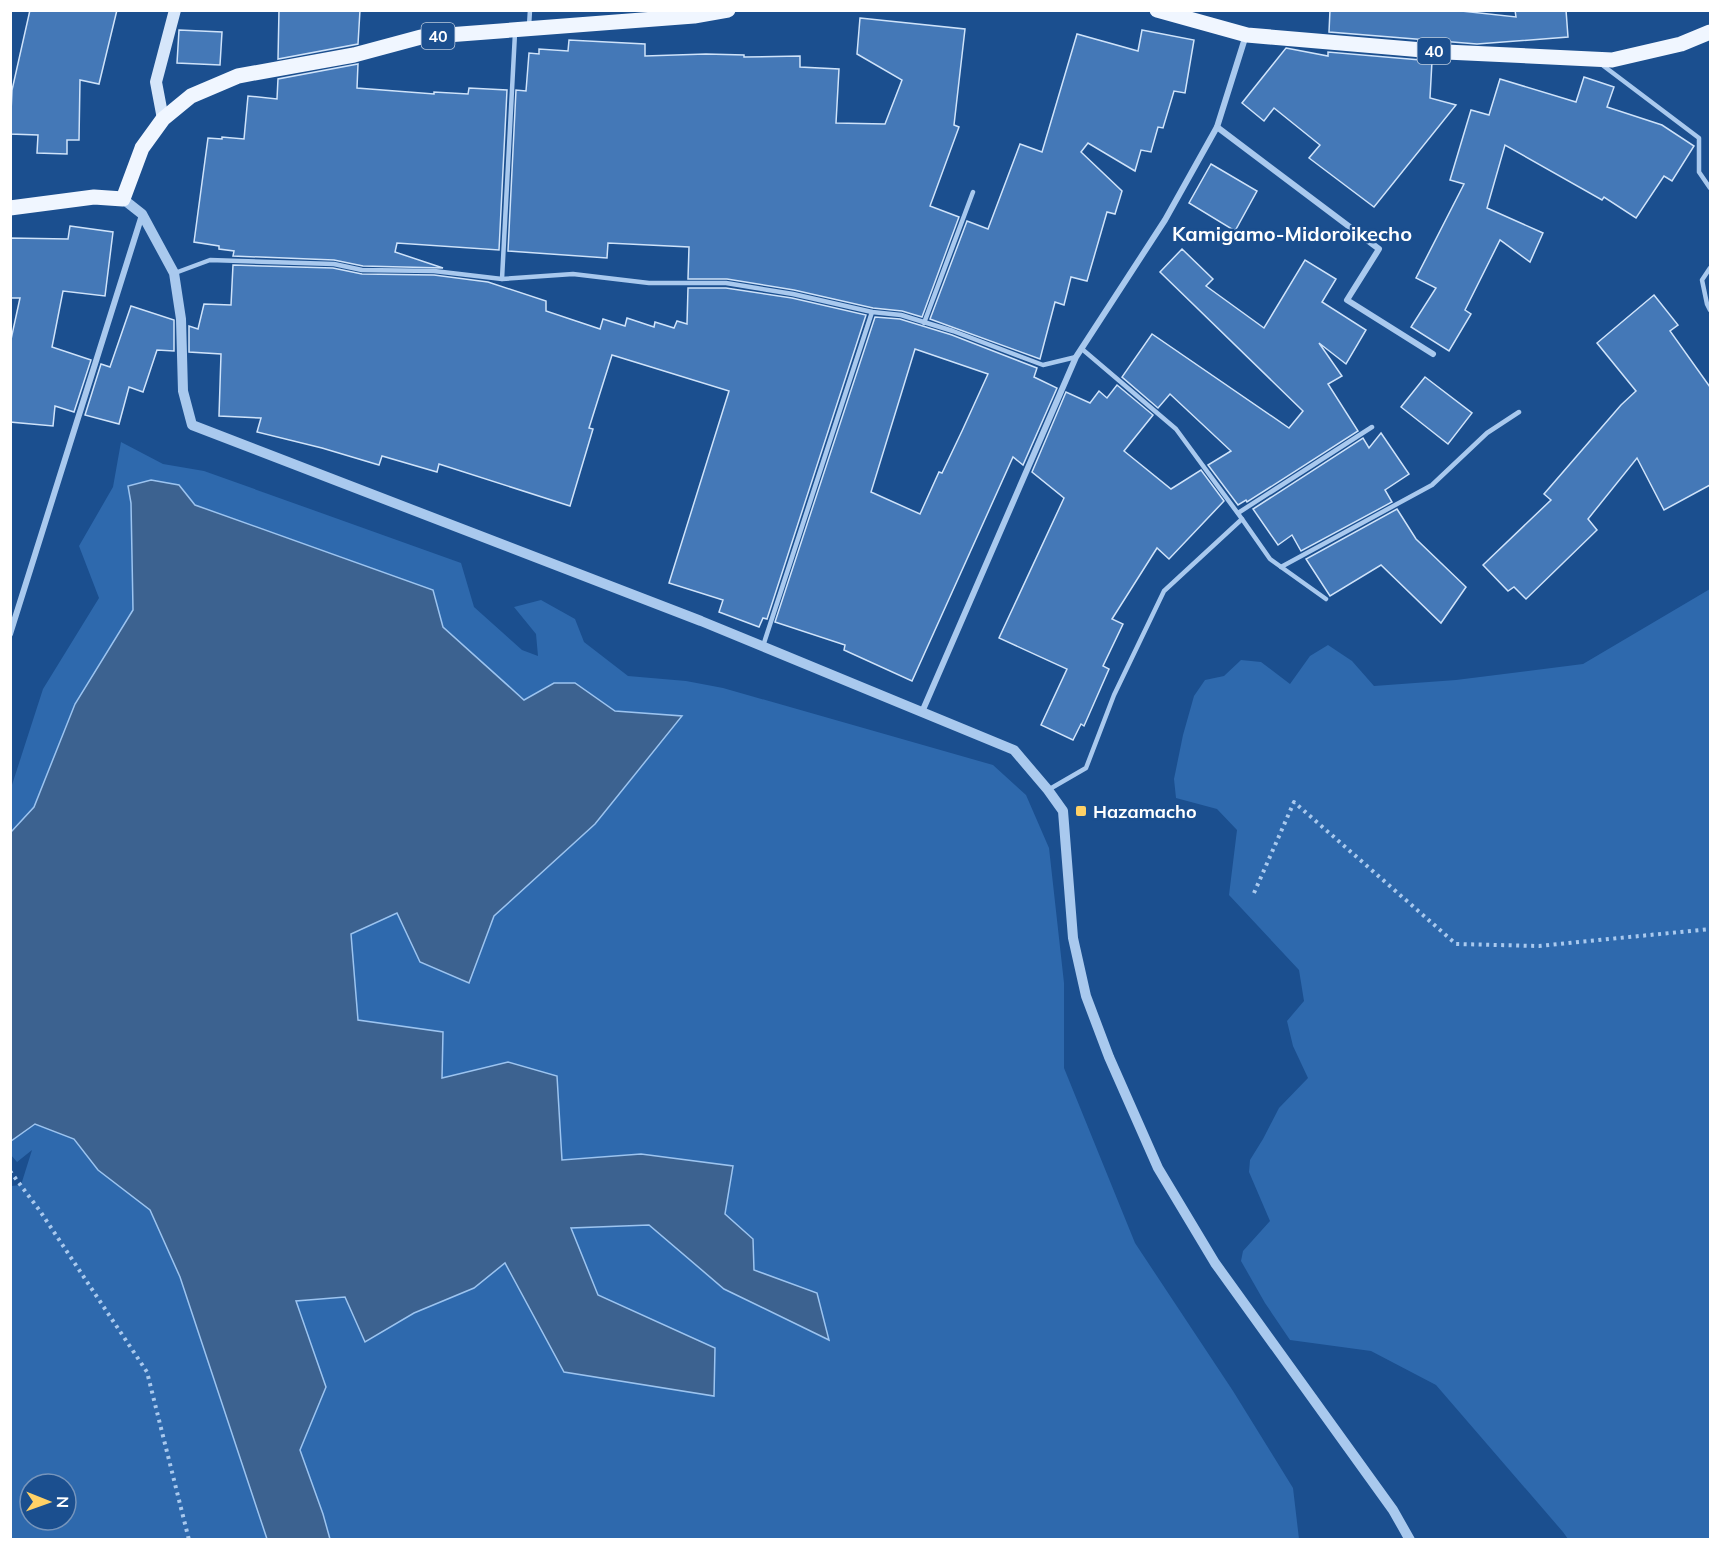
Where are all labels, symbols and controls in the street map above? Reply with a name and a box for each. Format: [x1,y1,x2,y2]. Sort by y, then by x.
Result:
road number: 40 [422,23,454,49]
road number: 40 [1418,38,1450,64]
district label: Kamigamo-Midoroikecho [1172,221,1412,246]
place label: Hazamacho [1093,800,1197,823]
marker: Hazamacho [1074,804,1088,818]
north arrow [18,1472,78,1532]
text: N [53,1496,73,1508]

